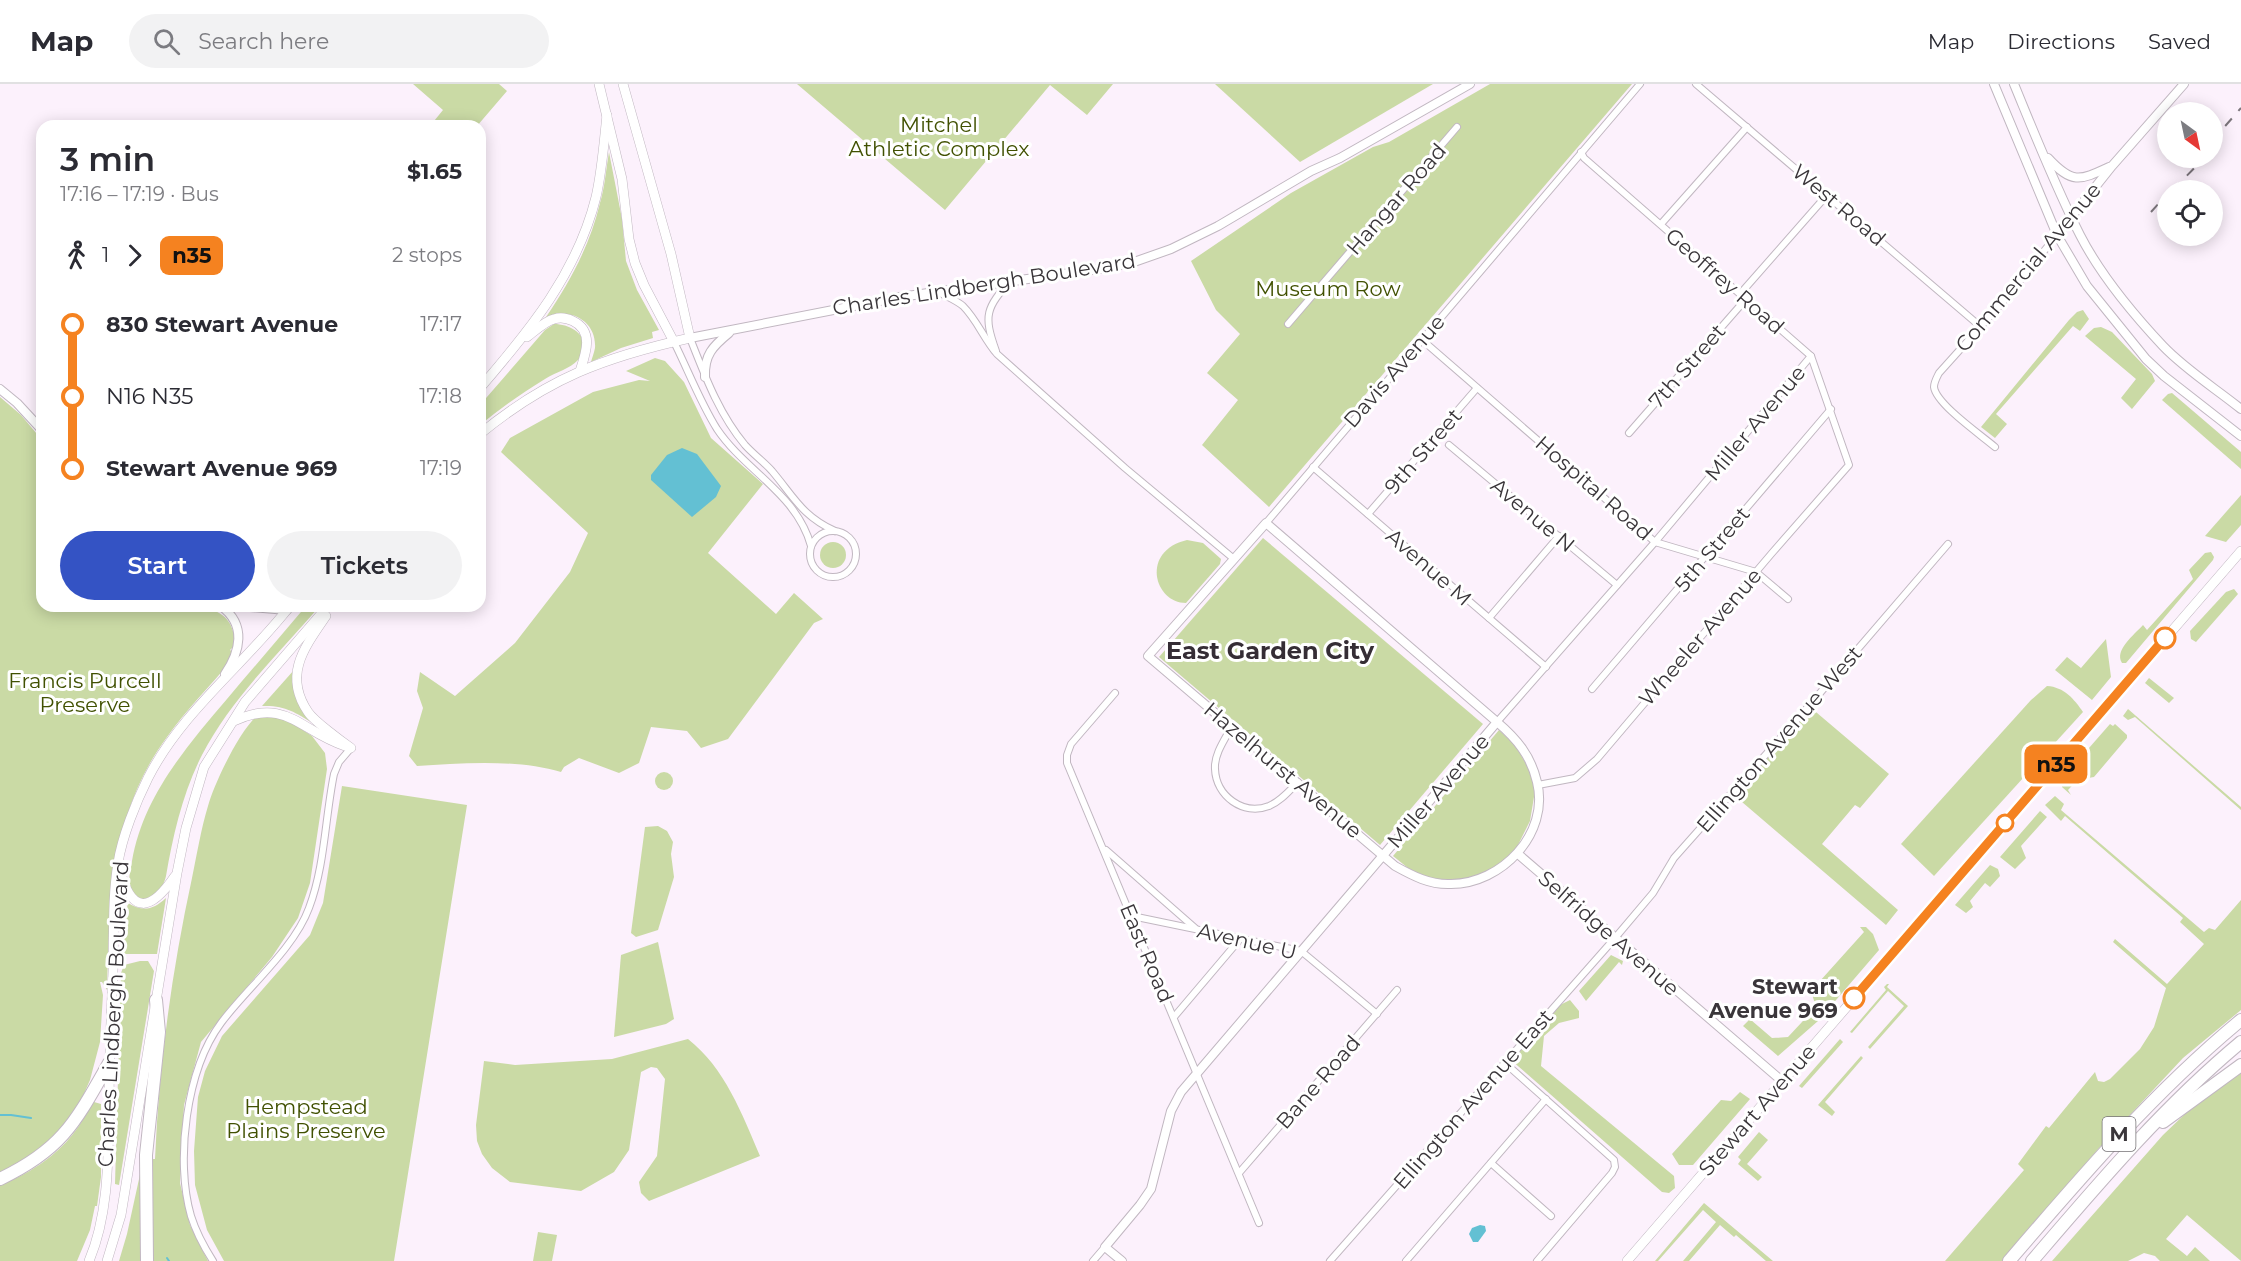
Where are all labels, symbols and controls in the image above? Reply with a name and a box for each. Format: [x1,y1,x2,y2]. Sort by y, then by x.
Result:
search box [129,14,549,68]
text: Map [30,24,93,58]
icon: search [150,25,183,58]
text: Search here [198,28,329,55]
text: Map [1928,29,1974,54]
text: Directions [2007,29,2115,54]
text: Saved [2148,29,2211,54]
north arrow [2157,102,2223,168]
map controls [2157,102,2223,246]
park label: Mitchel Athletic Complex [849,112,1029,161]
street label: Hangar Road [1341,138,1451,260]
text: 3 min [60,139,155,179]
text: $1.65 [407,158,462,185]
street label: West Road [1787,159,1891,251]
street label: Commercial Avenue [1950,177,2106,357]
button: locate [2157,180,2223,246]
text: 17:16 – 17:19 · Bus [60,182,219,206]
street label: Geoffrey Road [1661,223,1789,339]
icon: walk [60,239,93,272]
icon: forward [118,239,151,272]
text: 1 [102,243,109,267]
text: n35 [172,243,211,268]
text: 2 stops [392,243,462,267]
street label: Charles Lindbergh Boulevard [831,248,1137,320]
park label: Museum Row [1255,276,1401,301]
street label: Davis Avenue [1338,309,1450,433]
text: 830 Stewart Avenue [106,311,338,338]
text: 17:17 [420,312,462,336]
street label: 7th Street [1644,319,1730,413]
street label: Miller Avenue [1700,360,1810,486]
text: N16 N35 [106,383,194,410]
text: 17:18 [419,384,462,408]
street label: 9th Street [1379,403,1467,499]
street label: Hospital Road [1530,430,1658,546]
text: Stewart Avenue 969 [106,455,338,482]
text: 17:19 [420,456,462,480]
street label: Avenue N [1486,473,1580,557]
street label: 5th Street [1669,501,1755,597]
street label: Avenue M [1381,523,1477,611]
button: Start [60,531,255,600]
button: Tickets [267,531,462,600]
street label: Wheeler Avenue [1633,563,1767,711]
unlabelled marker [2154,627,2176,649]
district label: East Garden City [1166,636,1375,665]
street label: Ellington Avenue West [1691,641,1867,837]
park label: Francis Purcell Preserve [8,668,162,717]
street label: Hazelhurst Avenue [1199,697,1367,843]
street label: Miller Avenue [1382,729,1494,853]
line badge: n35 [2022,744,2090,784]
text: n35 [2036,752,2076,777]
unlabelled marker [1996,814,2014,832]
street label: Charles Lindbergh Boulevard [92,860,134,1168]
street label: Selfridge Avenue [1534,865,1684,1001]
street label: East Road [1115,900,1179,1006]
street label: Avenue U [1195,917,1299,965]
place label: Stewart Avenue 969 [1708,974,1838,1023]
marker: Stewart Avenue 969 [1843,987,1865,1009]
street label: Ellington Avenue East [1388,1004,1558,1194]
street label: Bane Road [1271,1030,1365,1134]
street label: Stewart Avenue [1693,1039,1821,1181]
park label: Hempstead Plains Preserve [226,1094,386,1143]
road number: M [2102,1117,2136,1151]

